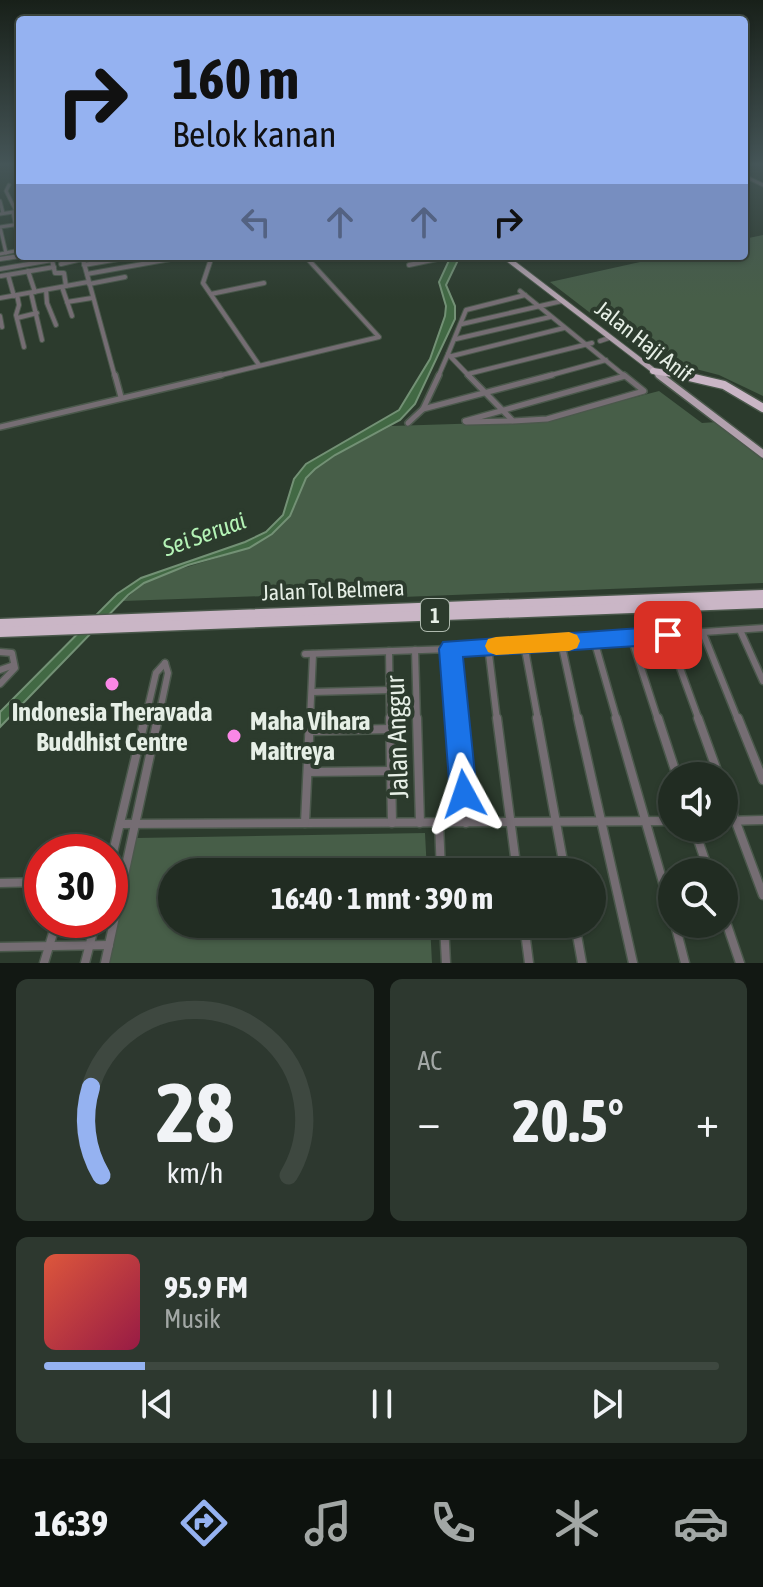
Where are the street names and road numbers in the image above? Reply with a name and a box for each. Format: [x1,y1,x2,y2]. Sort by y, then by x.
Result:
street label: Jalan Haji Anif [590,295,698,387]
street label: Jalan Tol Belmera [261,575,405,605]
road number: 1 [421,599,449,631]
street label: Jalan Anggur [380,675,414,799]

